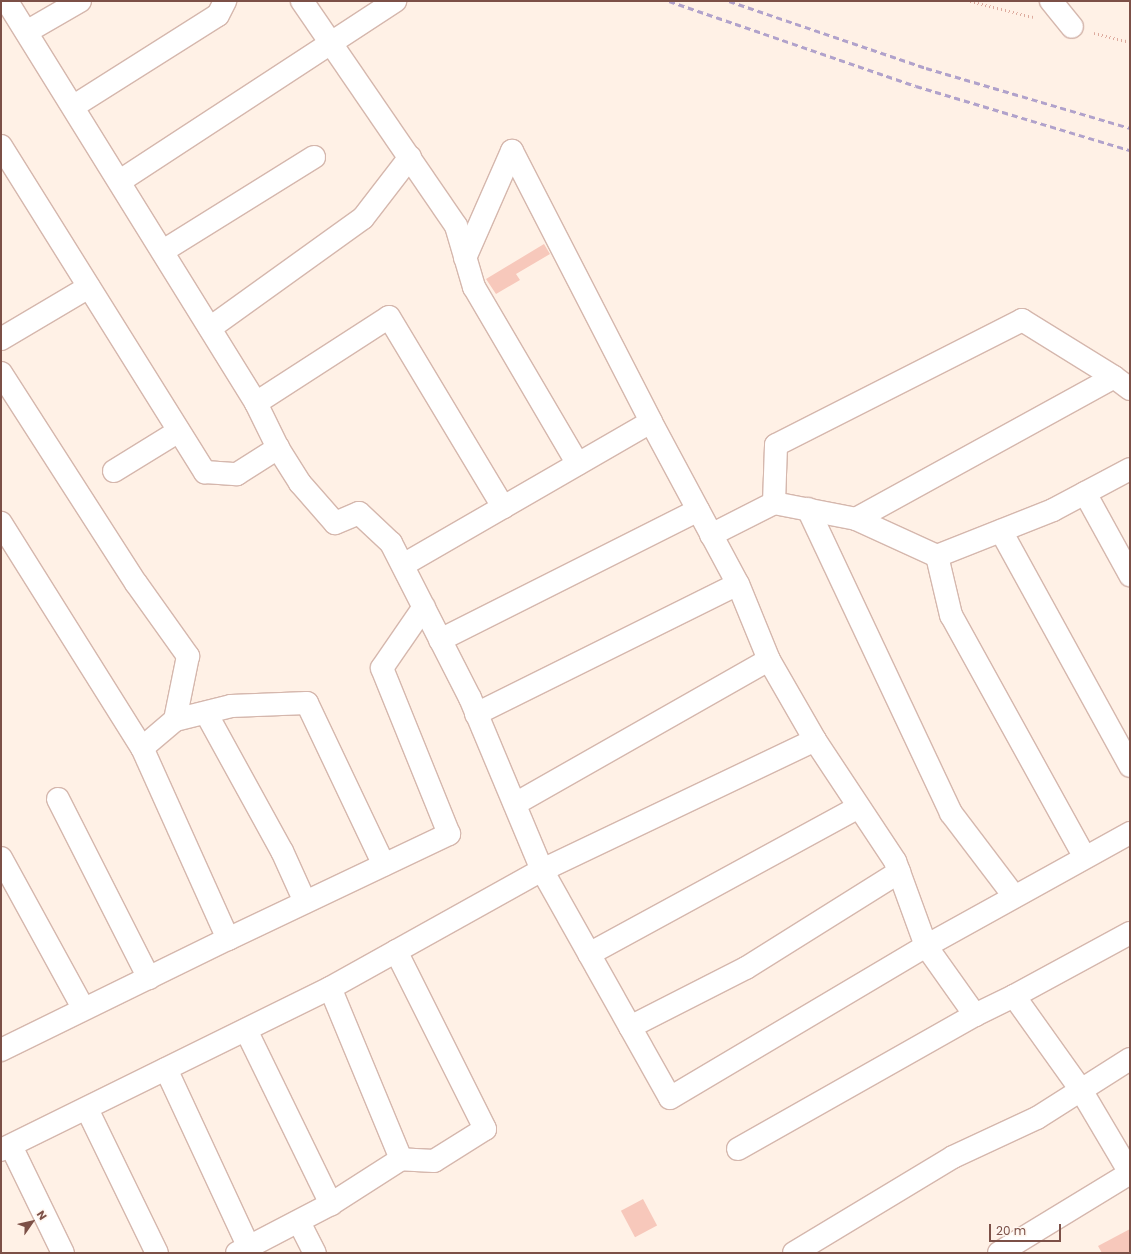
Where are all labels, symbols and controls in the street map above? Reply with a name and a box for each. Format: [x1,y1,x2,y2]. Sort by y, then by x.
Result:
north arrow [12,1202,52,1242]
text: N [33,1207,51,1223]
scale bar [991,1216,1063,1242]
text: 20 m [996,1222,1026,1239]

